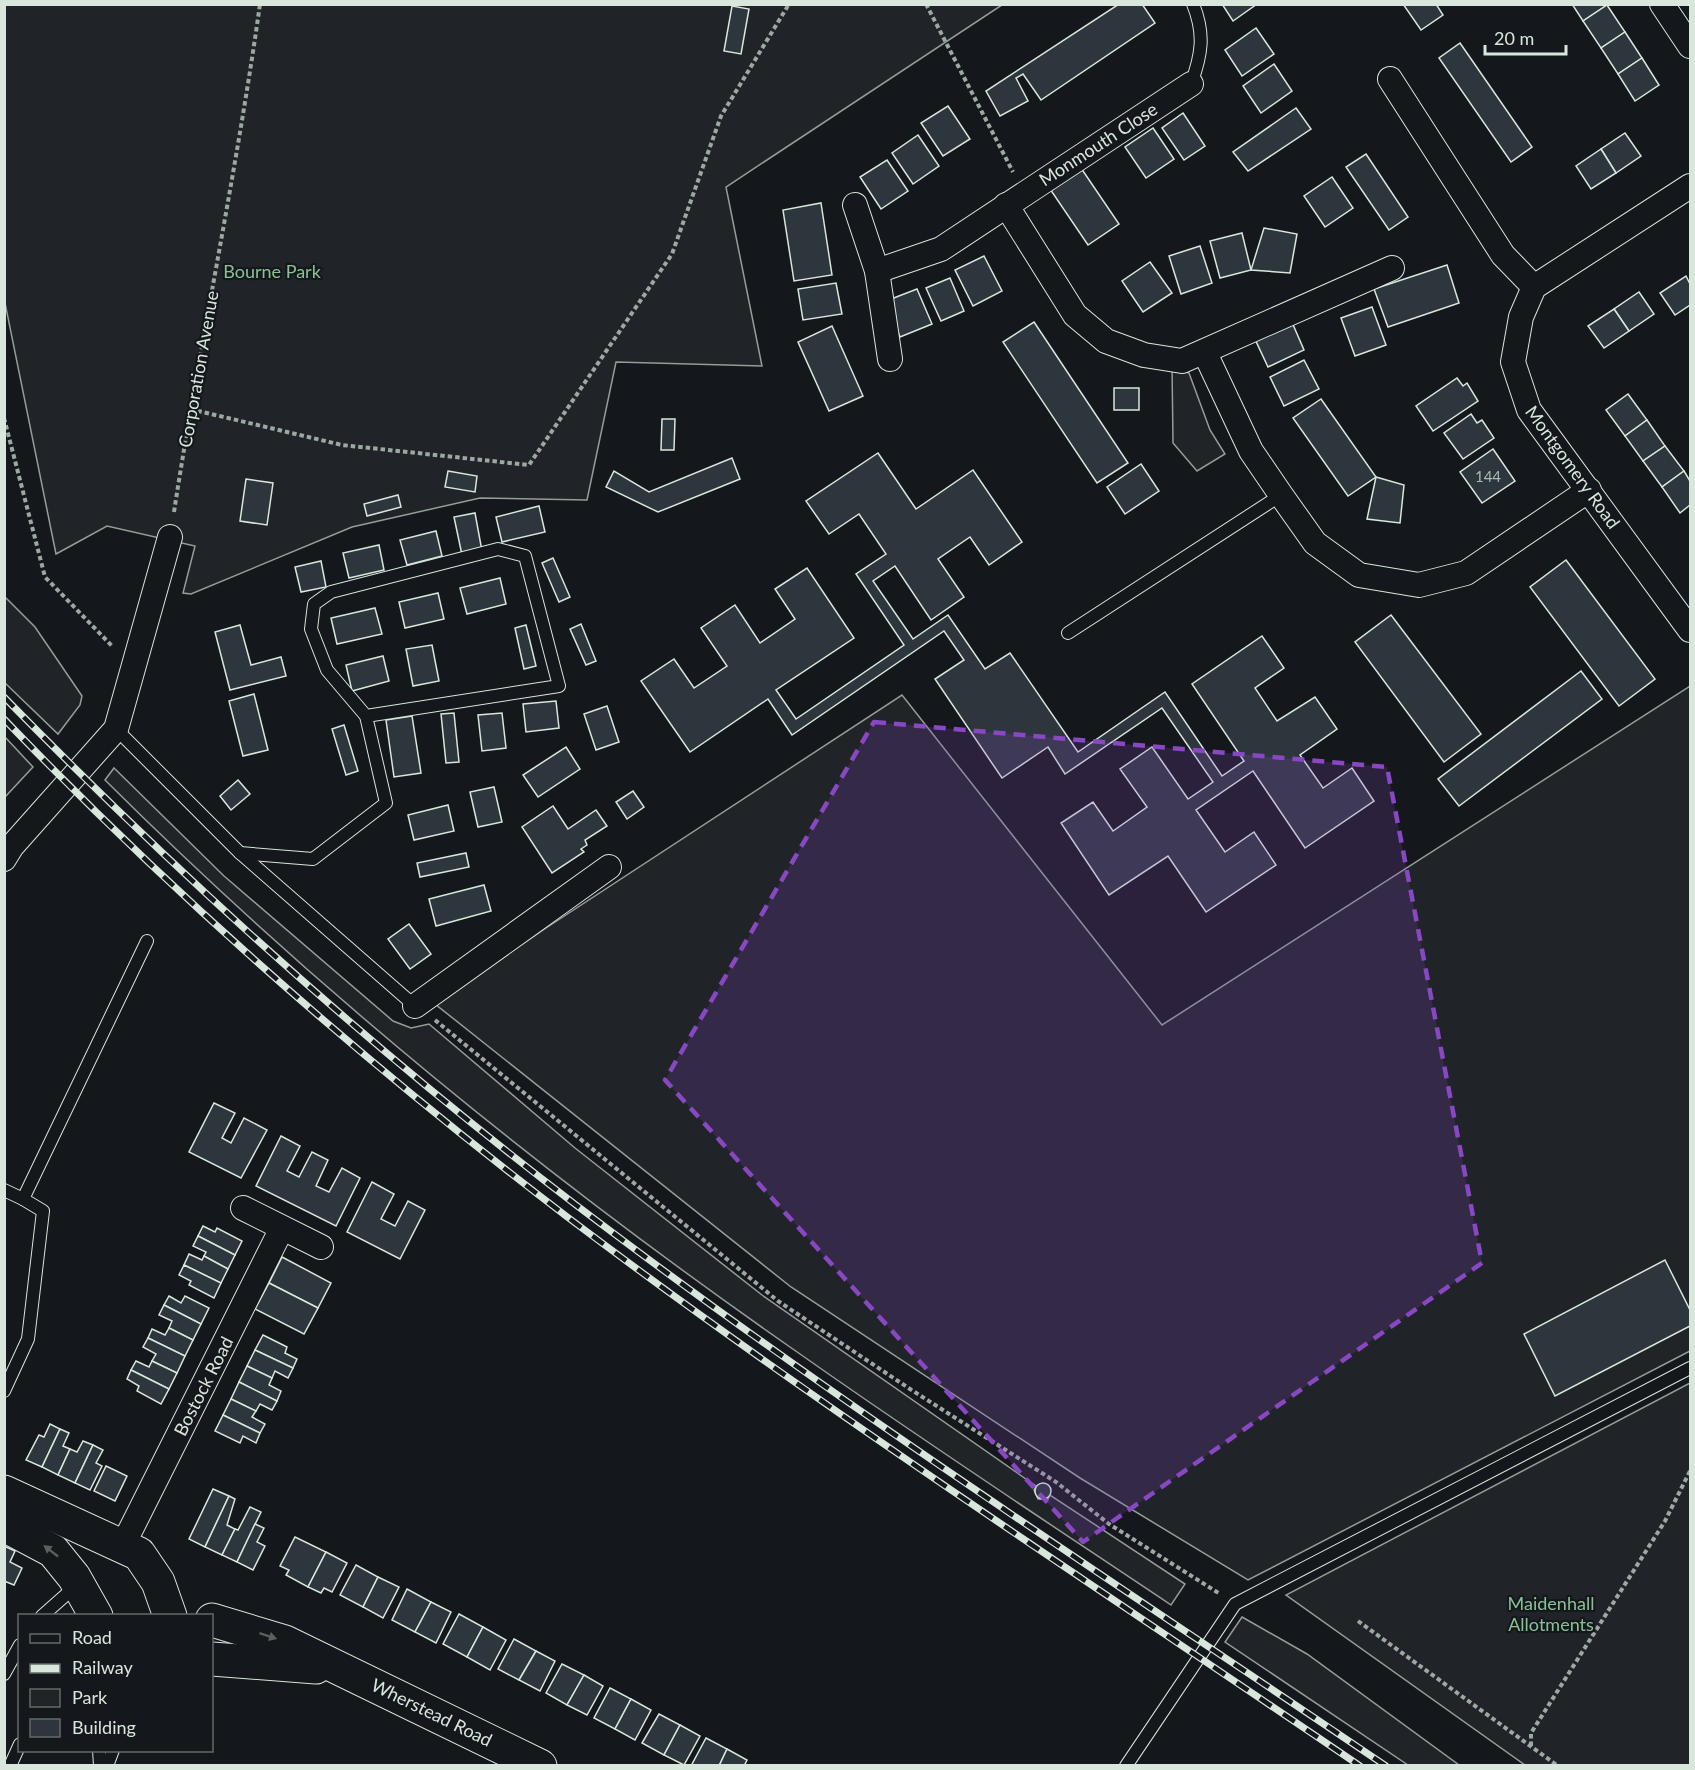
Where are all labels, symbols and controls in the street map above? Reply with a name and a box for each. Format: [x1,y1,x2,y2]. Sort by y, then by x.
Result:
scale bar [1485,18,1566,56]
text: 20 m [1494,27,1534,49]
street label: Monmouth Close [1035,98,1161,190]
park label: Bourne Park [223,260,322,282]
street label: Corporation Avenue [173,289,223,449]
street label: Montgomery Road [1521,401,1625,533]
house number: 144 [1475,467,1501,485]
street label: Bostock Road [169,1333,237,1439]
one-way arrow [43,1545,59,1557]
park label: Maidenhall Allotments [1508,1592,1594,1635]
legend [18,1614,213,1752]
text: Road [72,1626,112,1648]
one-way arrow [259,1632,277,1641]
text: Railway [72,1656,133,1678]
street label: Wherstead Road [368,1673,496,1751]
text: Park [72,1686,108,1708]
text: Building [72,1716,136,1738]

